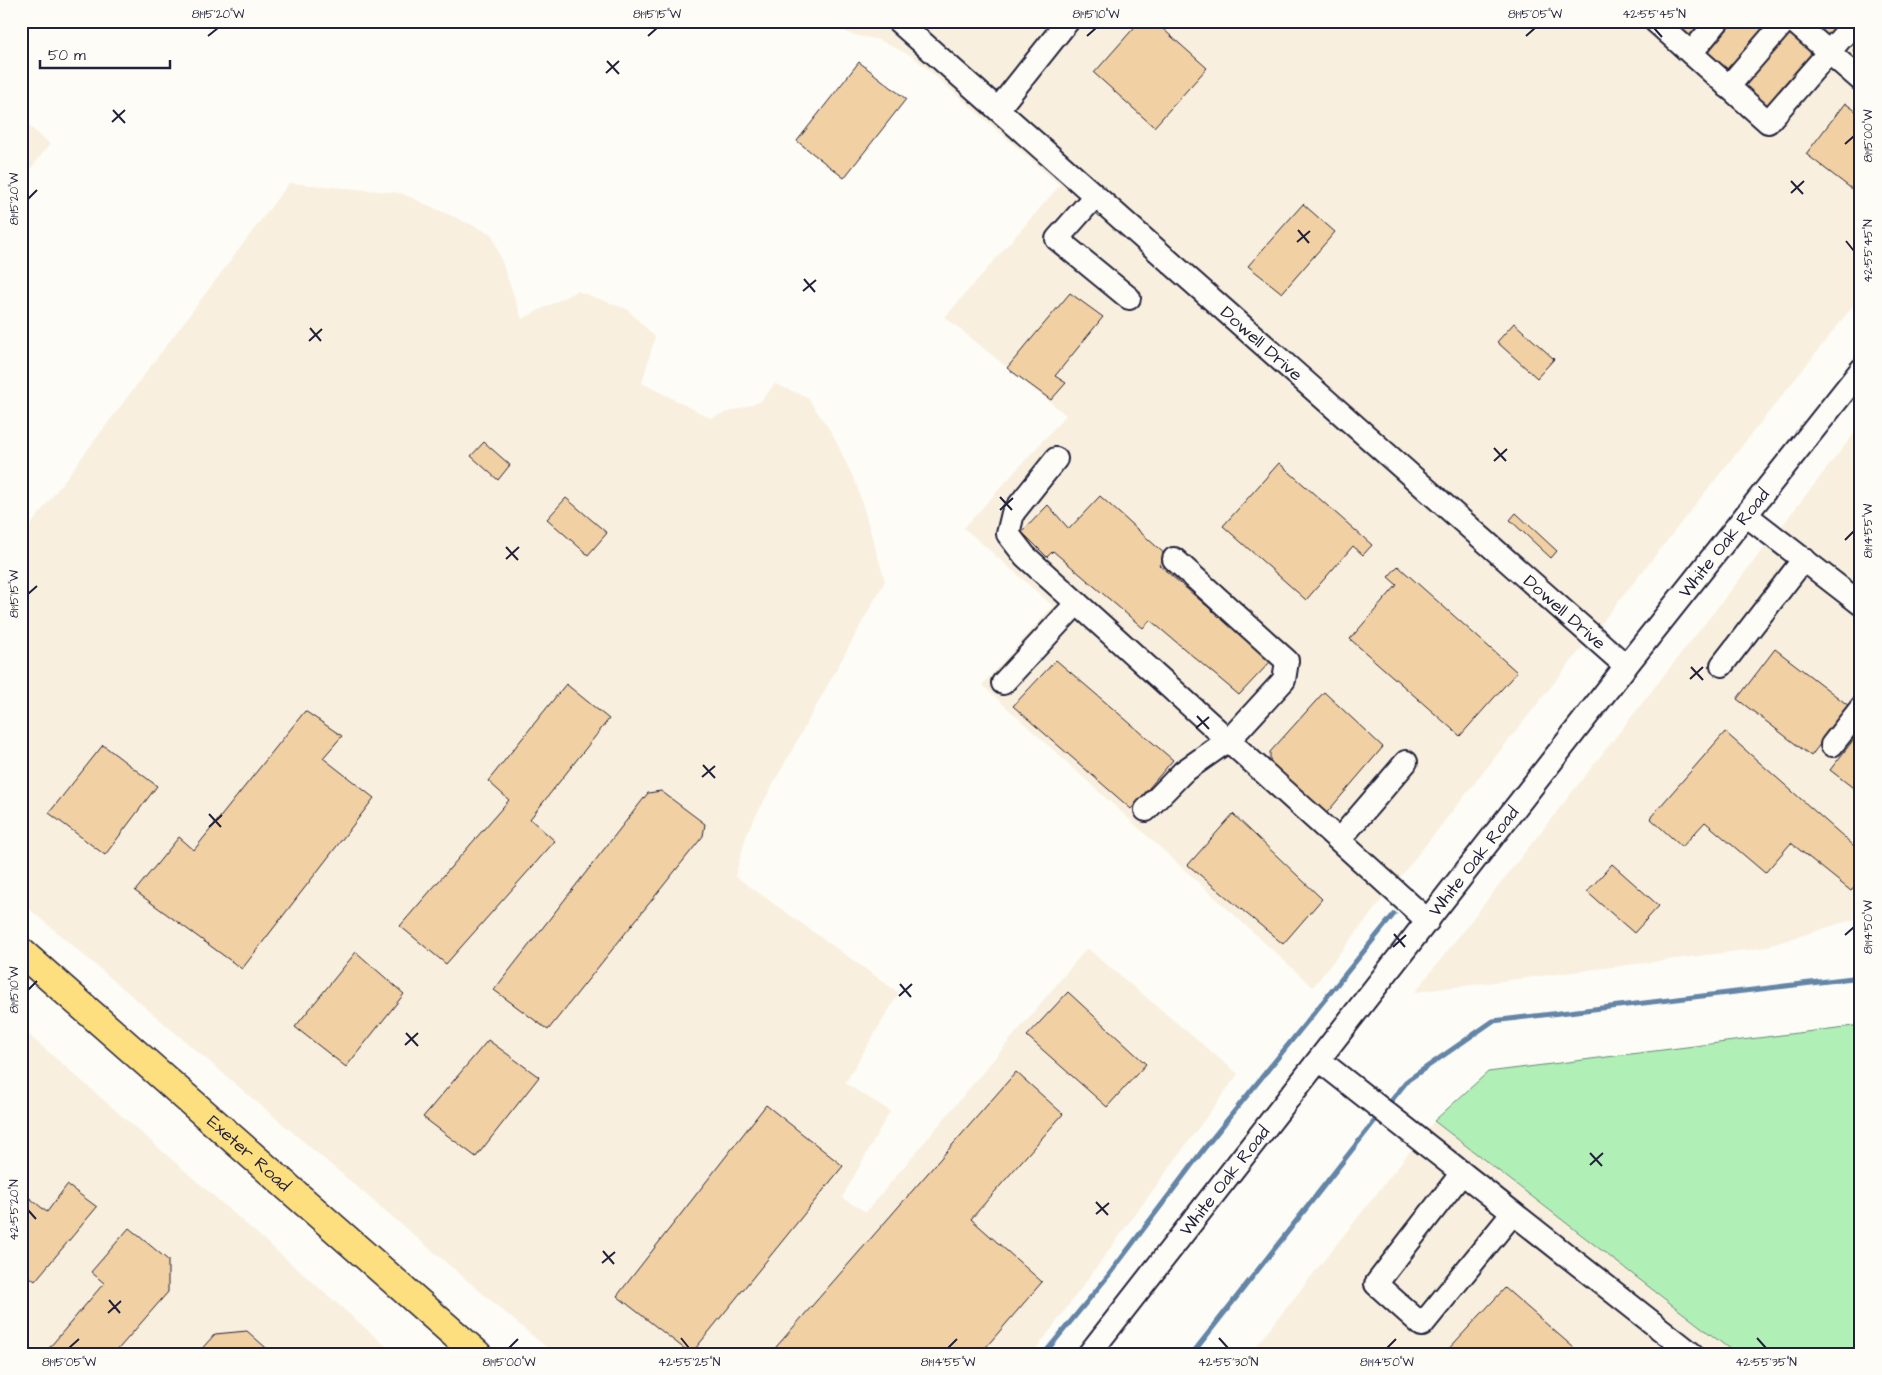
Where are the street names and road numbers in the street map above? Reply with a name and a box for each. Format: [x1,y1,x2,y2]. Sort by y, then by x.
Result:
street label: Dowell Drive [1215,300,1308,387]
street label: White Oak Road [1673,483,1776,603]
street label: Dowell Drive [1518,569,1611,656]
street label: White Oak Road [1423,801,1525,922]
street label: Exeter Road [201,1109,296,1197]
street label: White Oak Road [1174,1120,1276,1241]

